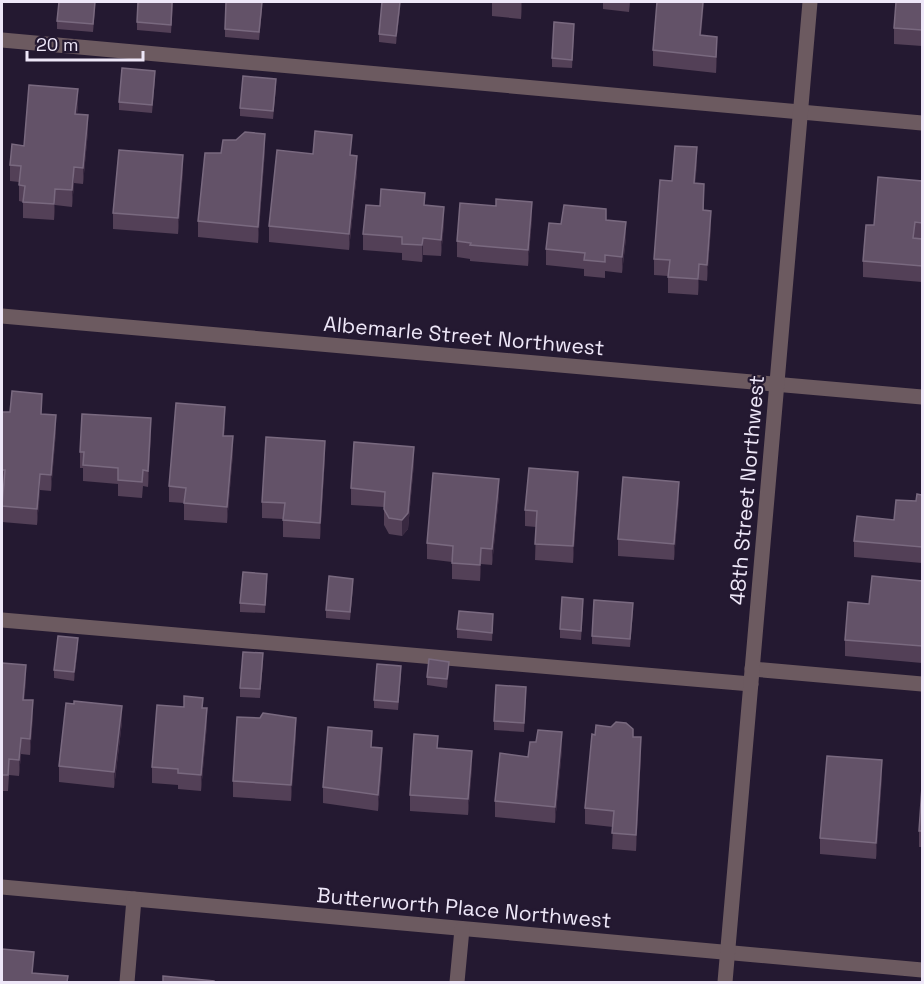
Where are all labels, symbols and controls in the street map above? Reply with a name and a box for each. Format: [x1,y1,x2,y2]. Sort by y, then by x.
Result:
scale bar [27,24,142,62]
text: 20 m [36,33,79,56]
street label: Albemarle Street Northwest [323,310,606,361]
street label: 48th Street Northwest [723,374,770,606]
street label: Butterworth Place Northwest [316,881,613,934]

